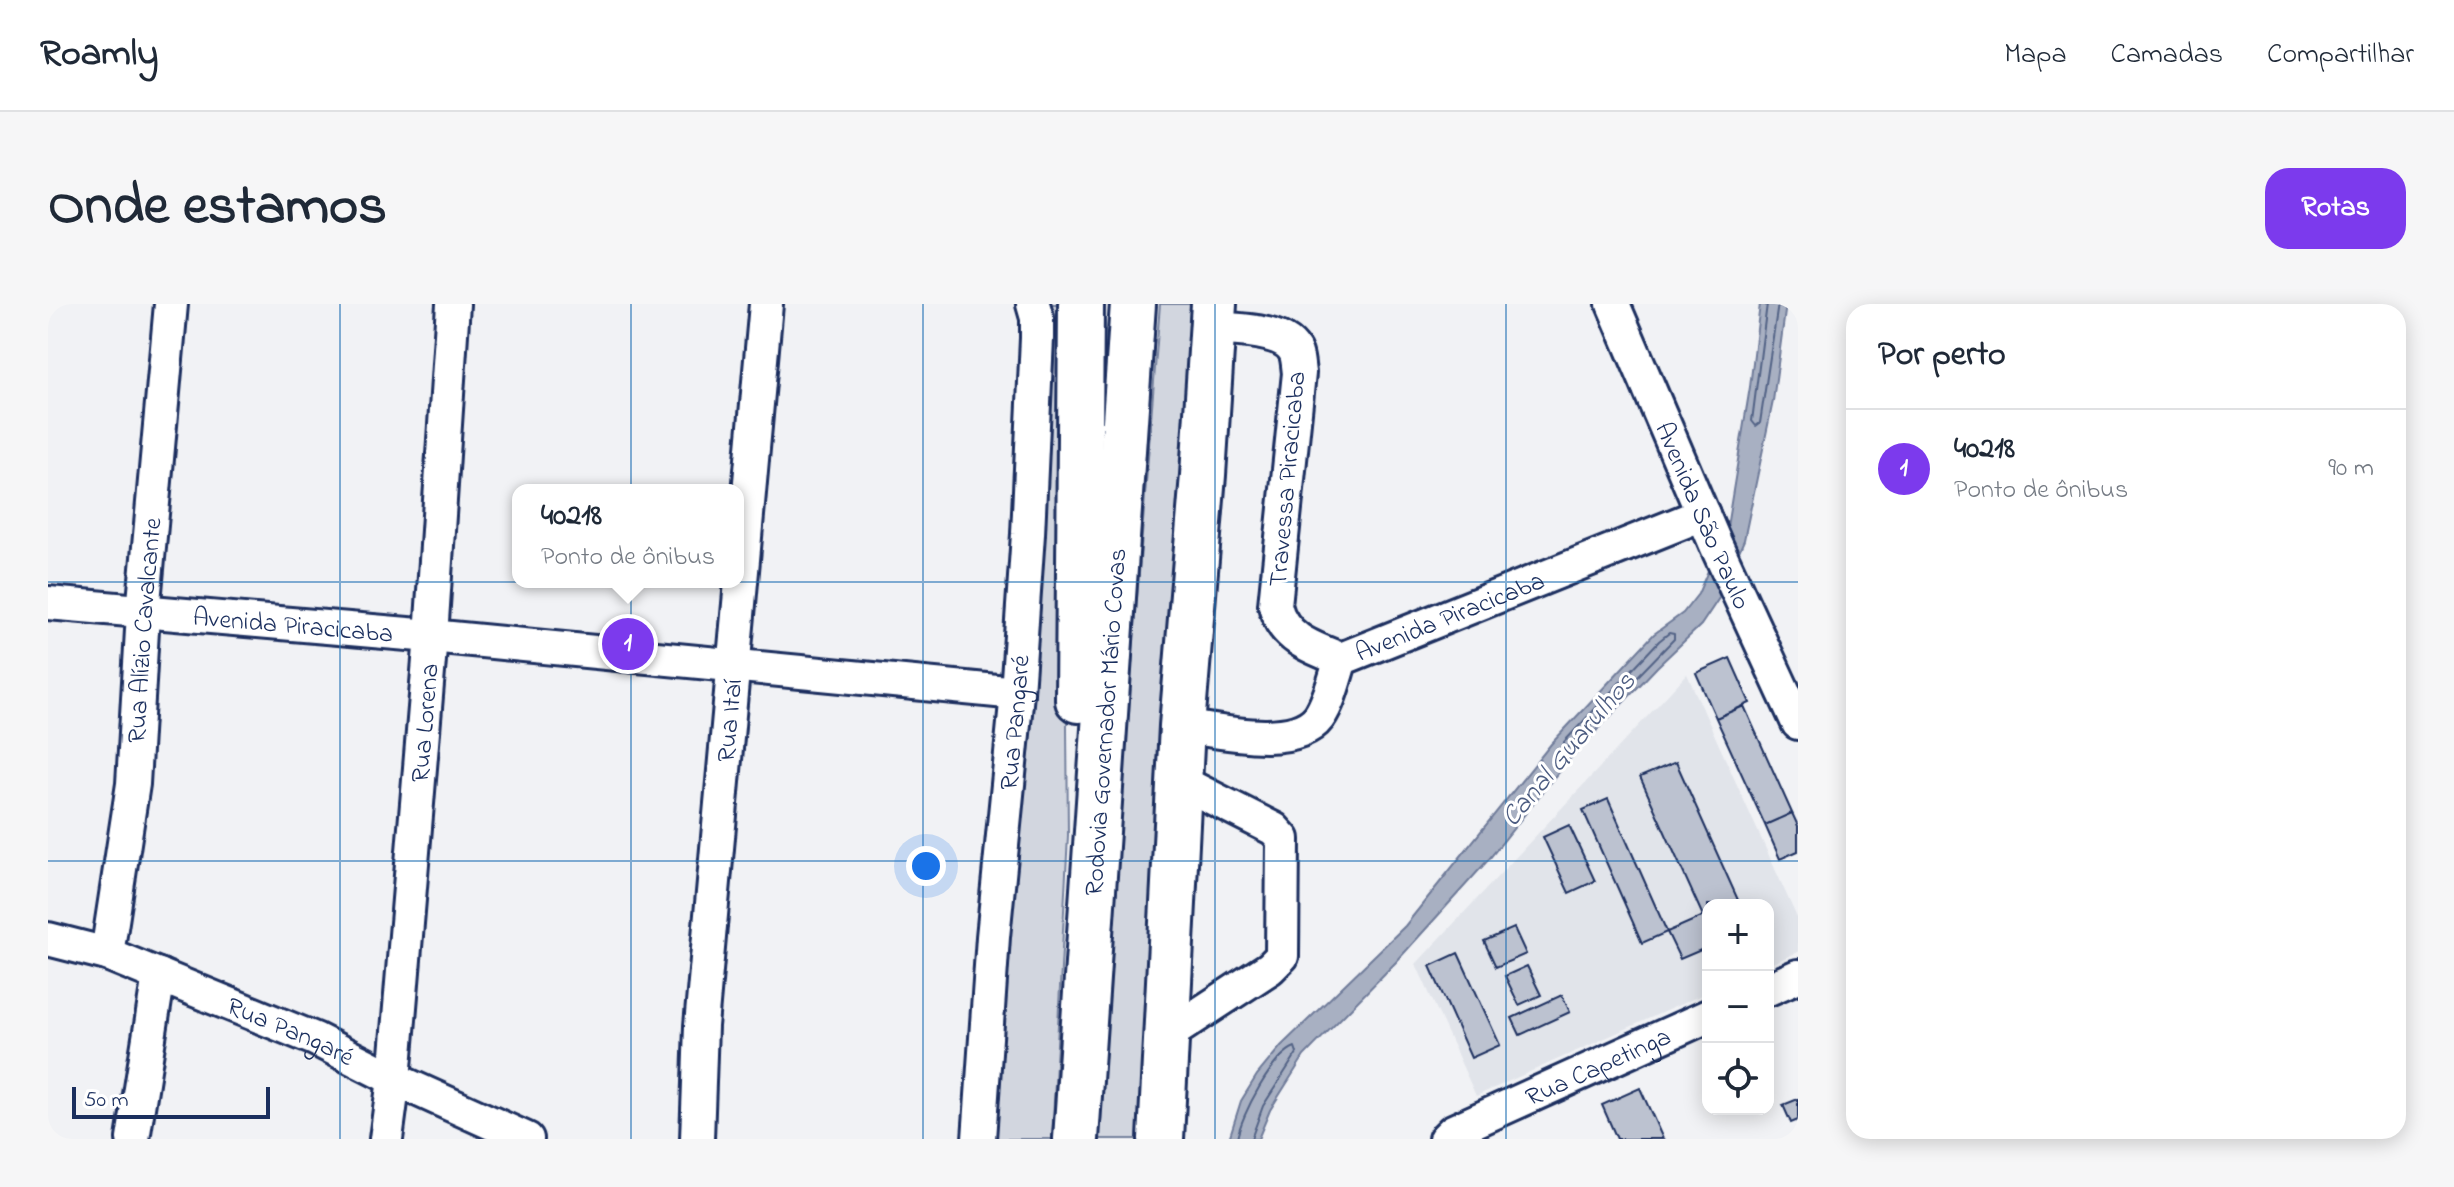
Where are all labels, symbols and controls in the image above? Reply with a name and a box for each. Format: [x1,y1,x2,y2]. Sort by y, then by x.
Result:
text: Roamly [40,27,158,83]
text: Mapa [2004,35,2067,76]
text: Camadas [2111,35,2223,76]
text: Compartilhar [2267,35,2414,76]
text: Onde estamos [48,168,387,249]
button: Rotas [2265,168,2406,249]
text: Por perto [1878,331,2006,381]
street label: Travessa Piracicaba [1261,370,1317,589]
street label: Avenida São Paulo [1644,417,1759,616]
text: 40218 [1954,428,2015,472]
text: 1 [1900,450,1908,488]
text: 90 m [2328,450,2374,488]
text: Ponto de ônibus [1954,472,2128,510]
popup [512,484,744,588]
text: 40218 [541,495,602,539]
street label: Rua Alízio Cavalcante [119,516,174,744]
text: Ponto de ônibus [541,539,715,577]
street label: Rodovia Governador Mário Covas [1077,547,1138,897]
street label: Avenida Piracicaba [1350,563,1551,673]
street label: Avenida Piracicaba [191,600,395,655]
pin: 1 [602,614,654,674]
street label: Rua Pangaré [992,654,1042,792]
street label: Rua Lorena [403,662,451,784]
water label: Canal Guarulhos [1493,663,1647,837]
street label: Rua Itaí [709,677,754,764]
your location [906,846,946,886]
map controls [1702,899,1774,1115]
button: + [1702,899,1774,971]
button: − [1702,971,1774,1043]
street label: Rua Pangaré [220,989,360,1078]
street label: Rua Capetinga [1520,1019,1678,1118]
button: locate [1702,1043,1774,1115]
scale bar [72,1083,270,1119]
text: 50 m [84,1085,129,1117]

